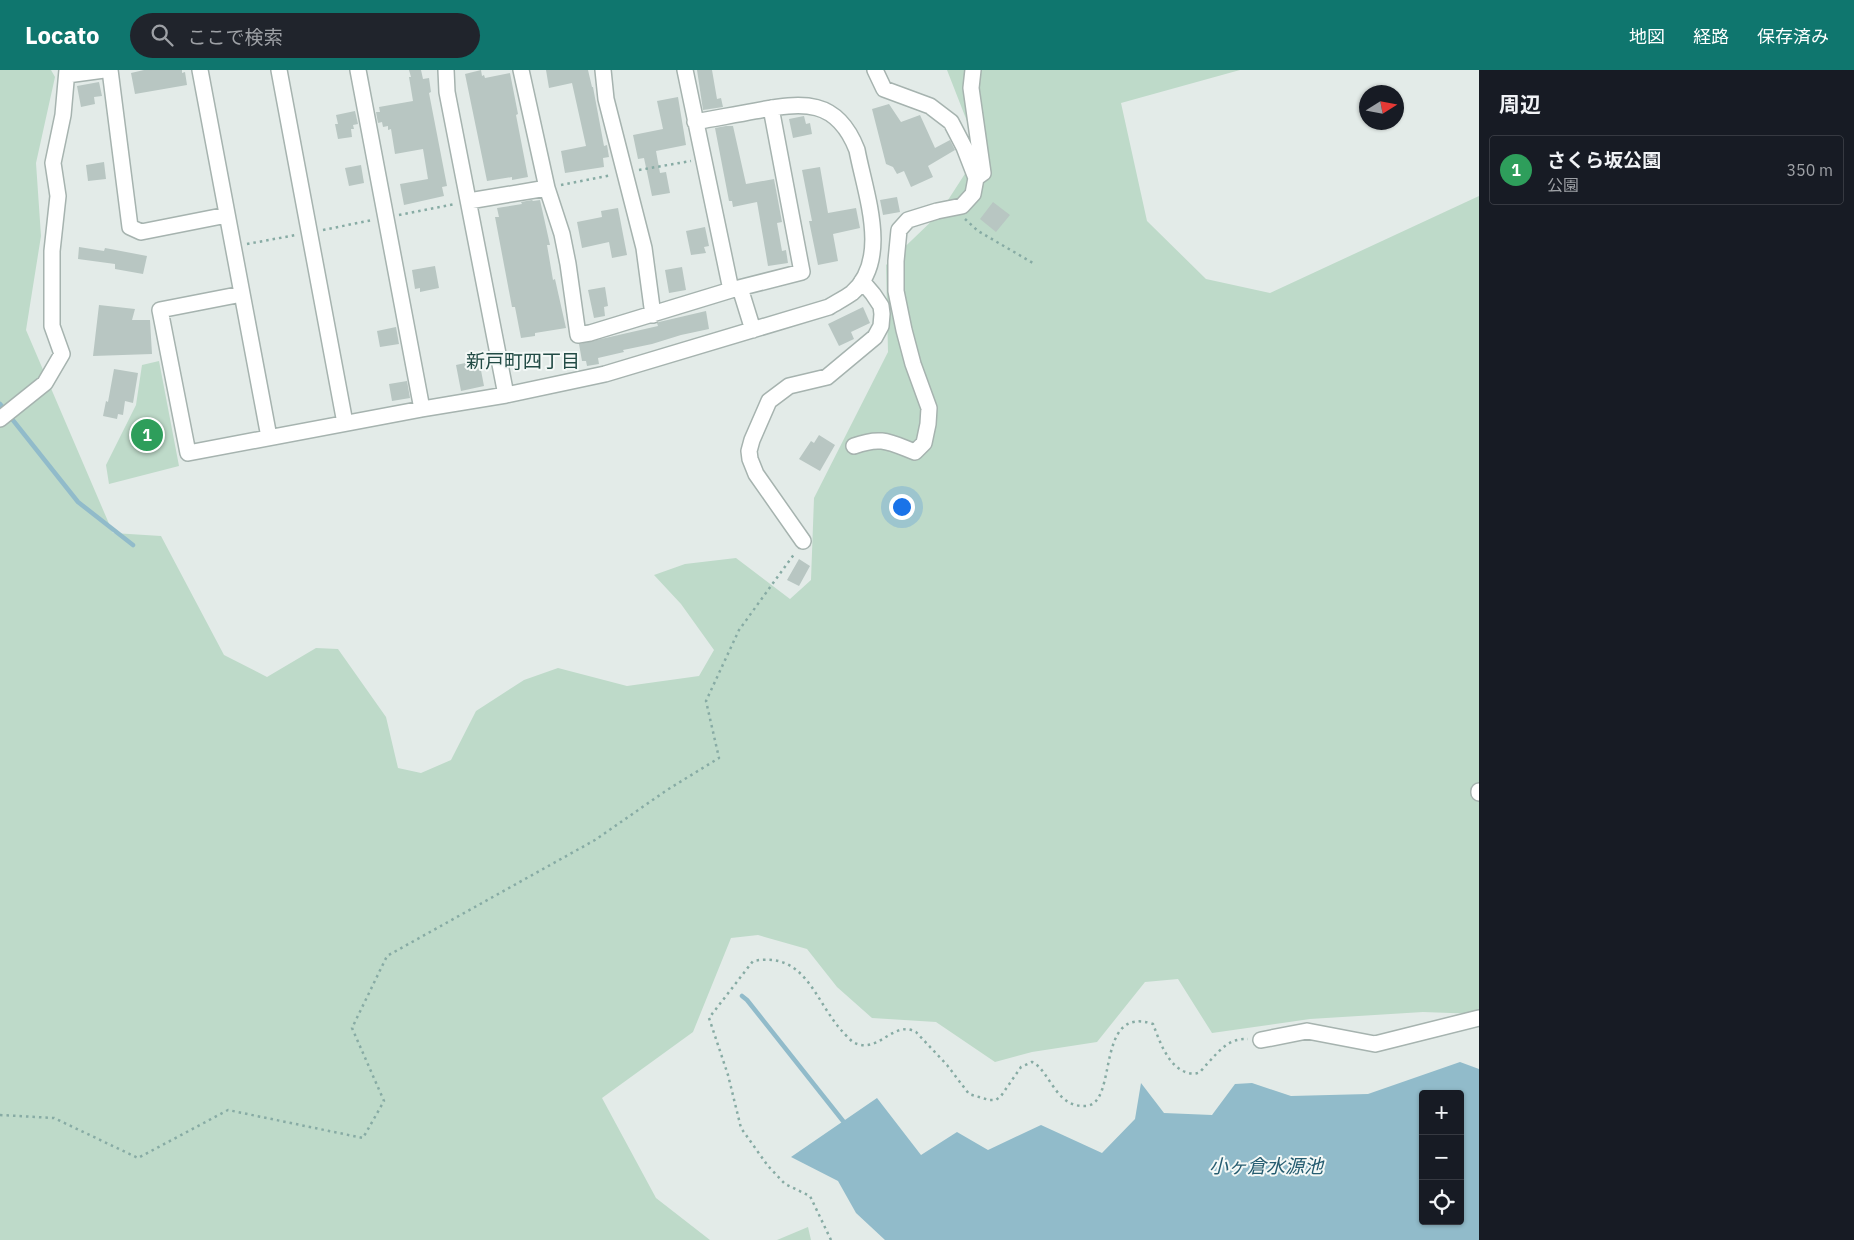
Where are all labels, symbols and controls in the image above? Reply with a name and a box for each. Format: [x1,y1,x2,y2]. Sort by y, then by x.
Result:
search box [130,13,480,58]
text: Locato [25,19,100,51]
icon: search [148,21,176,49]
text: ここで検索 [188,25,283,49]
text: 地図 [1629,25,1665,48]
text: 経路 [1693,25,1729,48]
text: 保存済み [1757,25,1829,48]
north arrow [1359,85,1404,130]
text: 周辺 [1499,90,1541,118]
text: さくら坂公園 [1547,148,1661,172]
text: 1 [1511,160,1521,180]
text: 350 m [1786,160,1833,180]
text: 公園 [1547,175,1579,195]
district label: 新戸町四丁目 [466,349,580,373]
pin: 1 [131,416,163,454]
your location [889,494,915,520]
map controls [1419,1090,1464,1225]
button: + [1419,1090,1464,1135]
button: − [1419,1135,1464,1180]
water label: 小ヶ倉水源池 [1209,1154,1325,1178]
button: locate [1419,1180,1464,1225]

